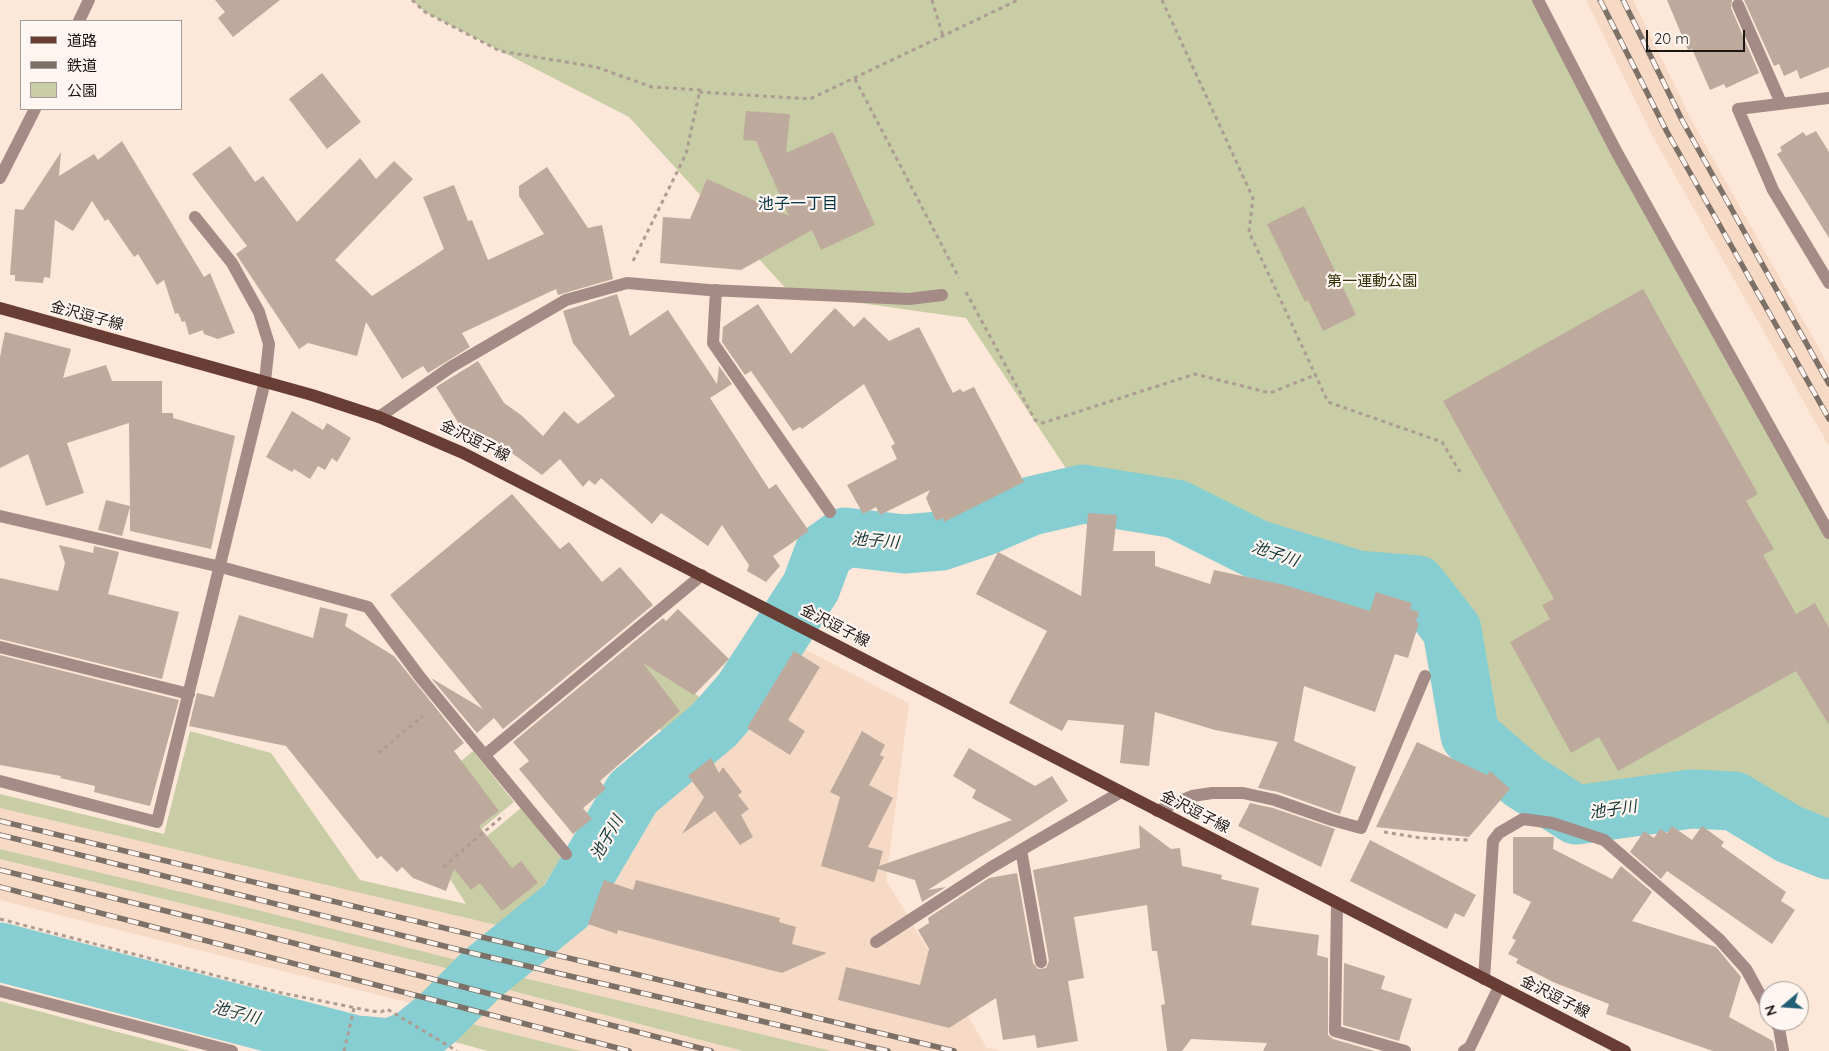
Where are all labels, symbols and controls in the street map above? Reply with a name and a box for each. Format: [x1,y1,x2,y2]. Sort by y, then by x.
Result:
legend [20,20,182,110]
scale bar [1649,20,1748,52]
text: 20 m [1654,29,1689,48]
text: 道路 [67,31,97,50]
text: 鉄道 [67,56,97,75]
text: 公園 [67,81,97,100]
district label: 池子一丁目 [758,194,838,214]
park label: 第一運動公園 [1327,272,1417,290]
street label: 金沢逗子線 [48,298,126,334]
street label: 金沢逗子線 [437,416,513,466]
water label: 池子川 [850,529,900,553]
water label: 池子川 [1249,537,1301,571]
street label: 金沢逗子線 [798,601,872,651]
street label: 金沢逗子線 [1158,787,1232,837]
water label: 池子川 [1588,797,1638,823]
water label: 池子川 [587,812,627,864]
street label: 金沢逗子線 [1518,972,1592,1022]
north arrow [1759,981,1809,1031]
water label: 池子川 [210,998,262,1028]
text: N [1761,1003,1781,1018]

